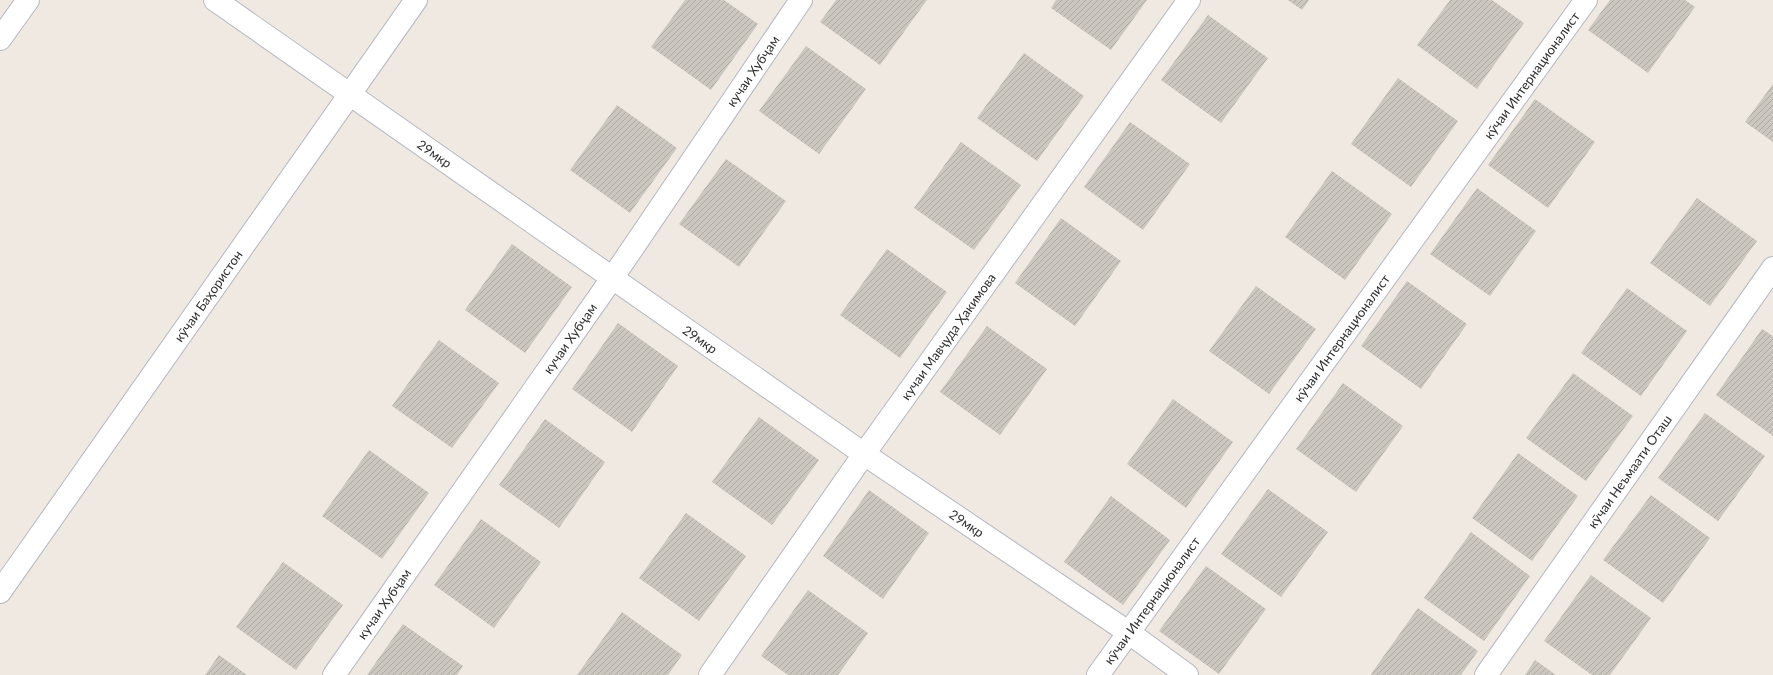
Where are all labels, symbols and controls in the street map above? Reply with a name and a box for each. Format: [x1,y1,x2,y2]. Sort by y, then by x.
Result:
street label: кӯчаи Интернационалист [1480,8,1583,142]
street label: кучаи Хубҷам [723,32,783,110]
street label: 29мкр [414,136,455,171]
street label: кӯчаи Баҳористон [171,247,246,345]
street label: кучаи Мавҷуда Ҳакимова [897,270,999,403]
street label: кӯчаи Интернационалист [1290,271,1393,405]
street label: кучаи Хубҷам [540,300,600,377]
street label: 29мкр [680,322,720,357]
street label: кӯчаи Неъмаати Оташ [1584,412,1675,531]
street label: 29мкр [946,506,987,541]
street label: кӯчаи Интернационалист [1101,533,1204,667]
street label: кучаи Хубҷам [354,565,414,642]

